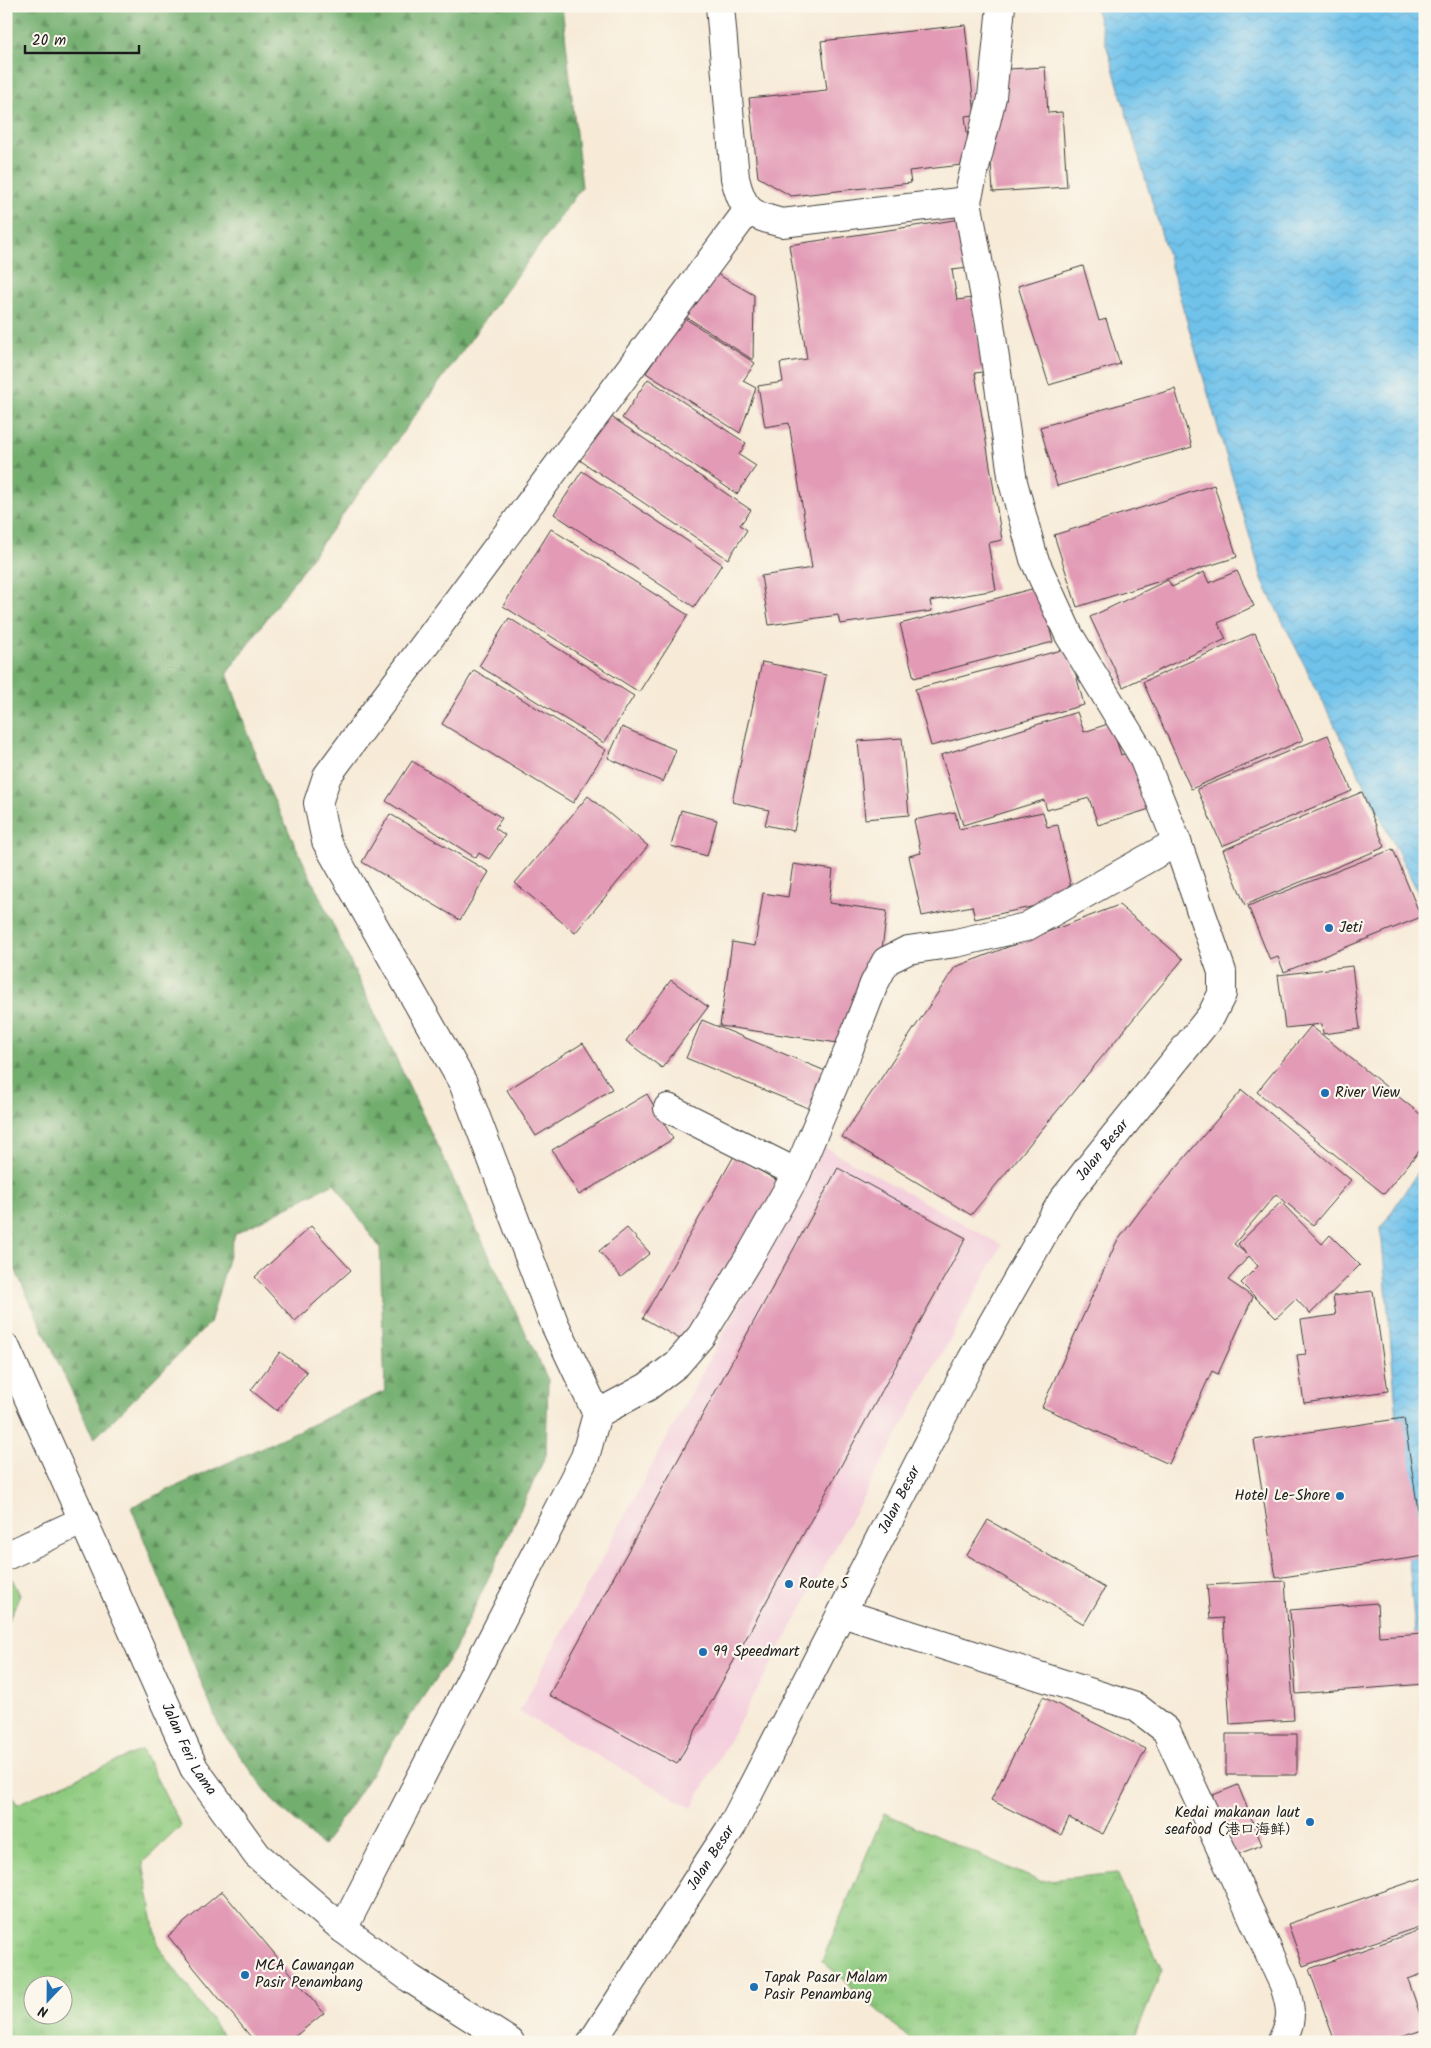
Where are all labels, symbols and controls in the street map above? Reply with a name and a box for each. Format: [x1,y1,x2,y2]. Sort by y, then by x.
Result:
scale bar [25,22,139,54]
text: 20 m [32,29,66,53]
place label: Jeti [1339,916,1364,940]
marker: Jeti [1323,922,1335,934]
place label: River View [1335,1081,1401,1105]
marker: River View [1319,1087,1331,1099]
street label: Jalan Besar [1070,1114,1136,1187]
street label: Jalan Besar [872,1461,928,1538]
place label: Hotel Le-Shore [1235,1484,1330,1508]
marker: Hotel Le-Shore [1334,1490,1346,1502]
place label: Route 5 [799,1572,849,1596]
marker: Route 5 [783,1578,795,1590]
place label: 99 Speedmart [713,1640,800,1664]
marker: 99 Speedmart [697,1646,709,1658]
street label: Jalan Feri Lama [154,1699,222,1801]
place label: Kedai makanan laut seafood (港口海鲜） [1165,1801,1300,1842]
marker: Kedai makanan laut seafood (港口海鲜） [1304,1816,1316,1828]
street label: Jalan Besar [681,1820,742,1896]
place label: MCA Cawangan Pasir Penambang [255,1954,363,1995]
place label: Tapak Pasar Malam Pasir Penambang [764,1966,887,2007]
marker: MCA Cawangan Pasir Penambang [239,1969,251,1981]
north arrow [22,1976,72,2026]
marker: Tapak Pasar Malam Pasir Penambang [748,1981,760,1993]
text: N [35,1999,52,2023]

